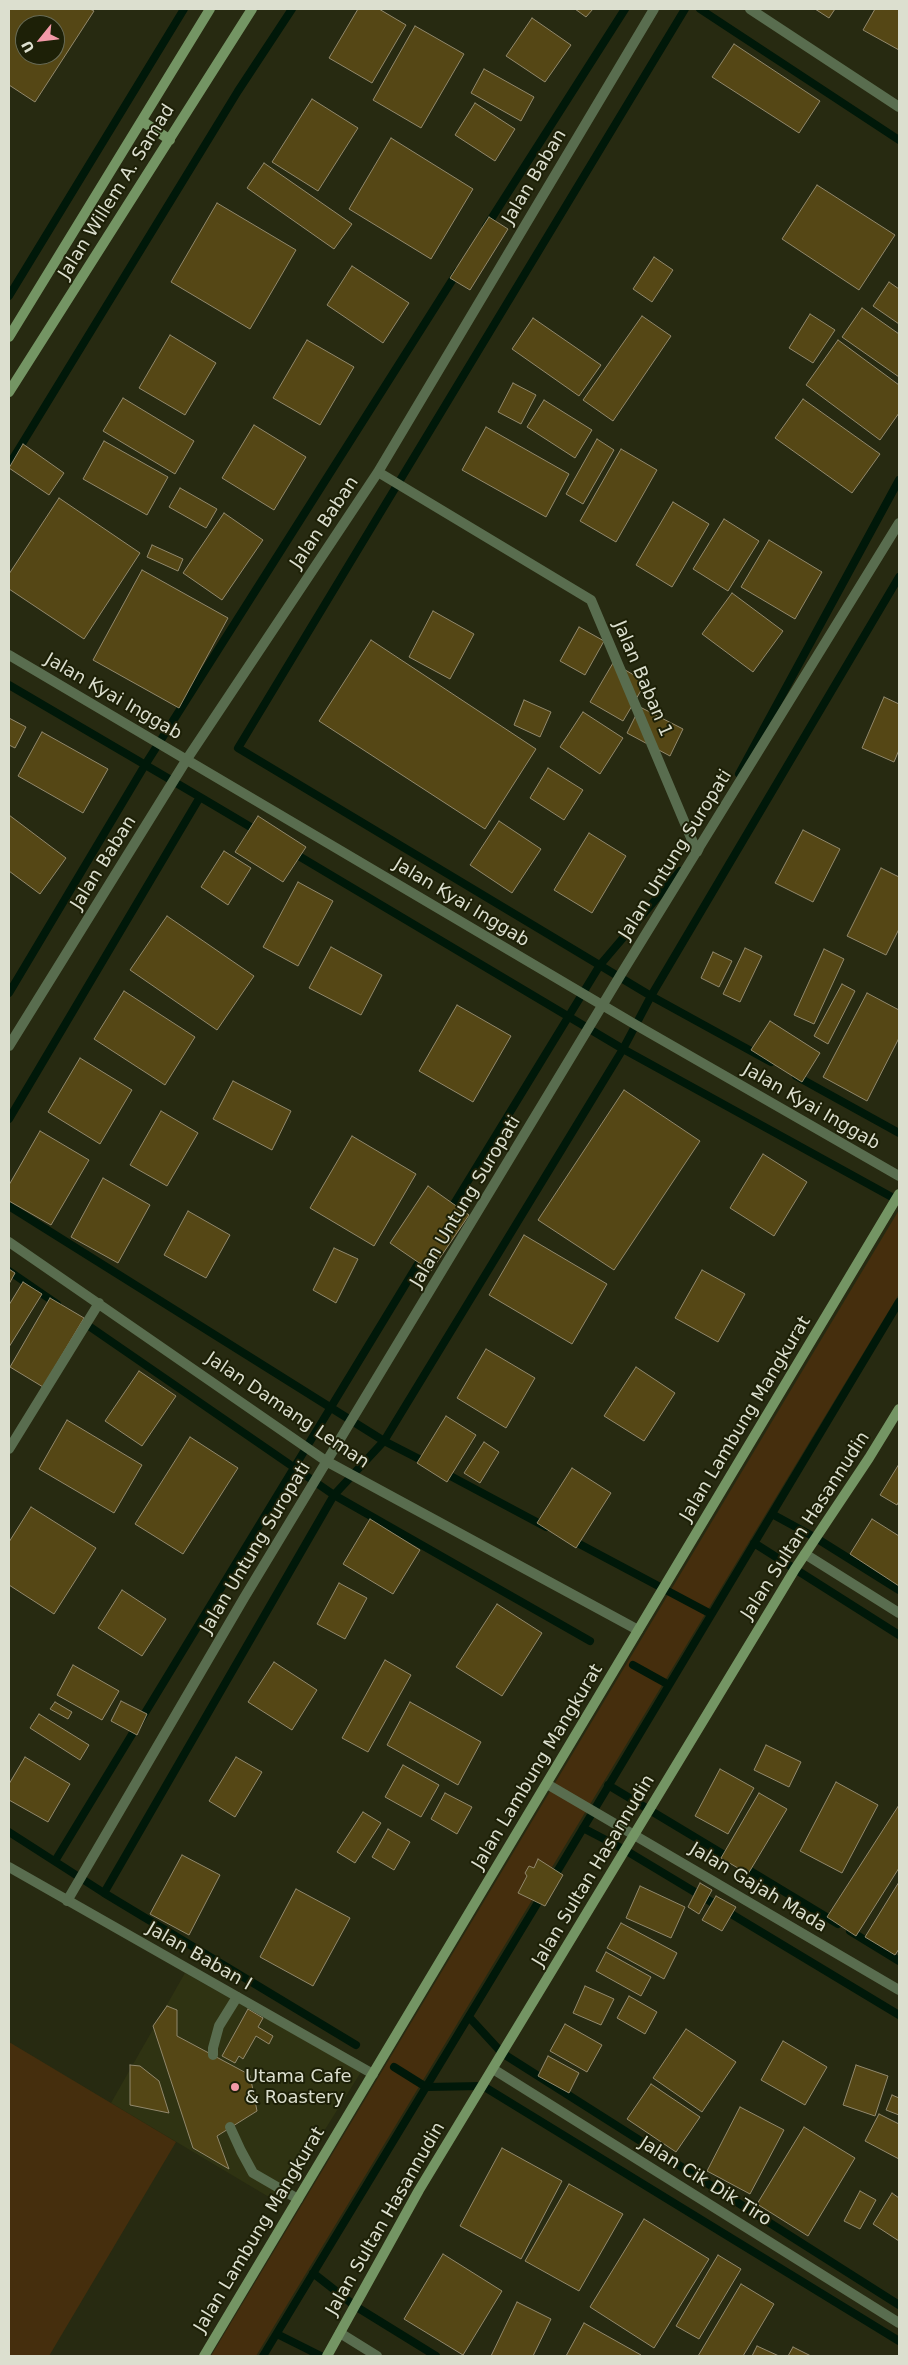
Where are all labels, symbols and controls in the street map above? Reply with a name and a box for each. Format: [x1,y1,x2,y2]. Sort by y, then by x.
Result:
north arrow [15,15,65,65]
text: U [18,38,38,56]
street label: Jalan Willem A. Samad [54,101,180,283]
street label: Jalan Baban [498,126,572,228]
street label: Jalan Baban [286,473,364,573]
street label: Jalan Baban 1 [608,618,676,740]
street label: Jalan Kyai Inggab [41,649,185,745]
street label: Jalan Untung Suropati [615,766,737,944]
street label: Jalan Baban [67,812,141,914]
street label: Jalan Kyai Inggab [389,854,533,952]
street label: Jalan Kyai Inggab [739,1059,883,1155]
street label: Jalan Untung Suropati [406,1112,526,1292]
street label: Jalan Lambung Mangkurat [676,1312,816,1526]
street label: Jalan Damang Leman [201,1348,373,1474]
street label: Jalan Sultan Hasannudin [737,1428,875,1624]
street label: Jalan Untung Suropati [196,1458,316,1638]
street label: Jalan Lambung Mangkurat [468,1660,608,1874]
street label: Jalan Sultan Hasannudin [528,1771,660,1971]
street label: Jalan Gajah Mada [685,1838,831,1938]
street label: Jalan Baban I [143,1918,255,1996]
place label: Utama Cafe & Roastery [245,2066,352,2108]
marker: Utama Cafe & Roastery [229,2081,241,2093]
street label: Jalan Sultan Hasannudin [322,2119,450,2319]
street label: Jalan Lambung Mangkurat [190,2123,330,2337]
street label: Jalan Cik Dik Tiro [635,2133,775,2231]

